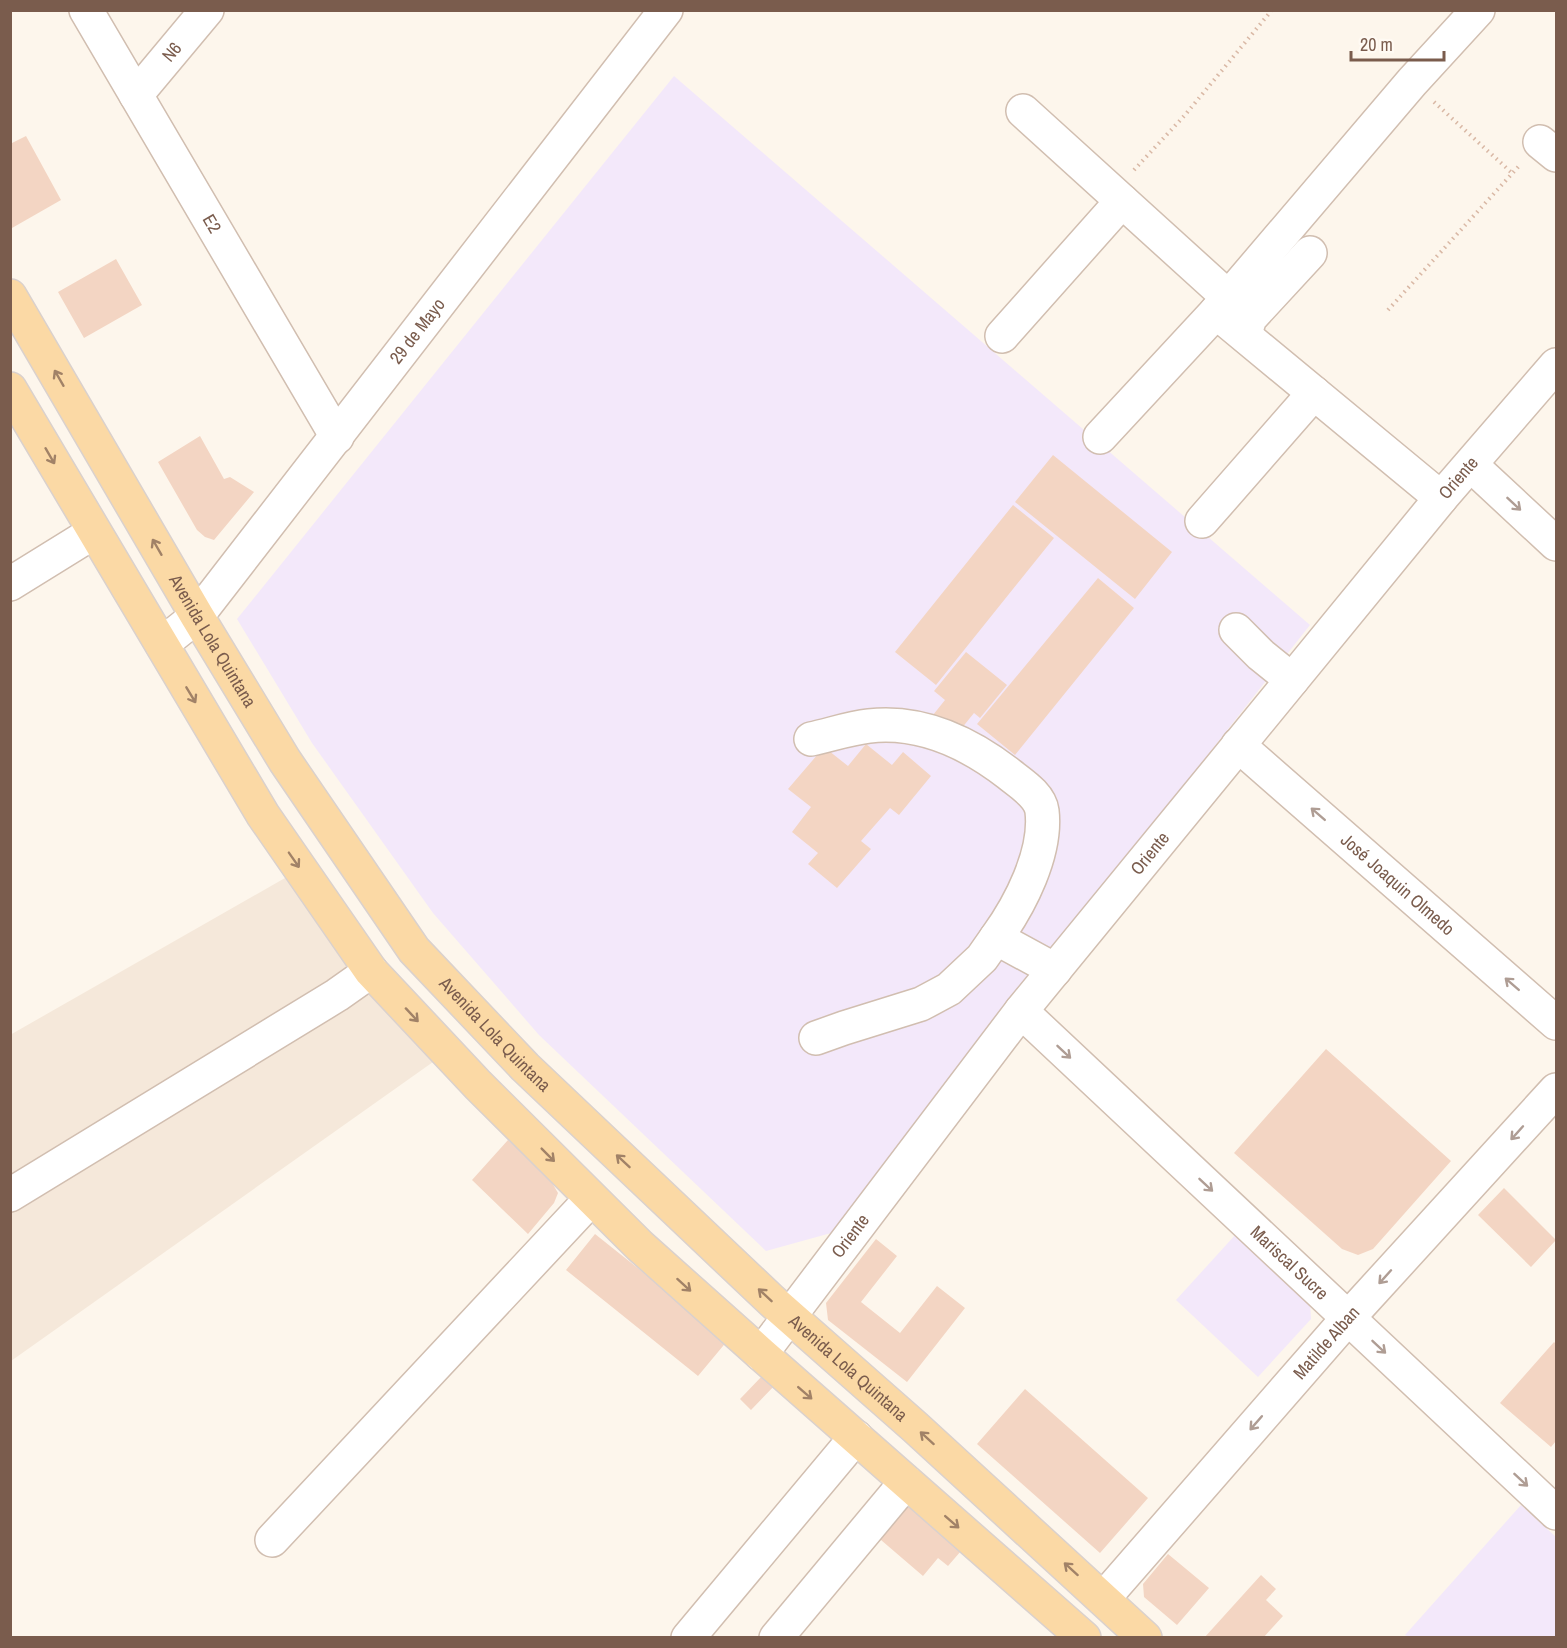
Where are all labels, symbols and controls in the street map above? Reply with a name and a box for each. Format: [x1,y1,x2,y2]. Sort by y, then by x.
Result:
scale bar [1351,24,1444,62]
text: 20 m [1360,32,1393,57]
street label: N6 [156,36,187,67]
street label: E2 [197,209,227,238]
street label: 29 de Mayo [384,293,451,369]
one-way arrow [53,370,65,387]
one-way arrow [44,447,56,464]
street label: Oriente [1432,451,1484,504]
one-way arrow [1506,497,1521,511]
one-way arrow [150,539,162,556]
street label: Avenida Lola Quintana [163,569,263,712]
one-way arrow [186,686,198,703]
one-way arrow [1311,807,1326,821]
street label: Oriente [1124,826,1175,880]
street label: José Joaquin Olmedo [1336,827,1460,941]
one-way arrow [288,852,300,868]
street label: Avenida Lola Quintana [433,970,557,1097]
one-way arrow [1505,977,1520,991]
one-way arrow [405,1007,419,1022]
one-way arrow [1056,1044,1071,1059]
one-way arrow [1510,1125,1524,1140]
one-way arrow [540,1148,555,1162]
one-way arrow [616,1153,631,1168]
one-way arrow [1198,1178,1213,1192]
street label: Oriente [825,1209,875,1263]
street label: Mariscal Sucre [1245,1220,1334,1305]
one-way arrow [1378,1269,1392,1284]
one-way arrow [676,1278,691,1292]
one-way arrow [758,1287,773,1302]
street label: Matilde Alban [1287,1300,1365,1384]
street label: Avenida Lola Quintana [783,1308,913,1427]
one-way arrow [1371,1340,1386,1354]
one-way arrow [797,1386,812,1400]
one-way arrow [1249,1415,1263,1430]
one-way arrow [919,1431,934,1445]
one-way arrow [1514,1473,1529,1487]
one-way arrow [944,1515,959,1529]
one-way arrow [1063,1562,1078,1577]

